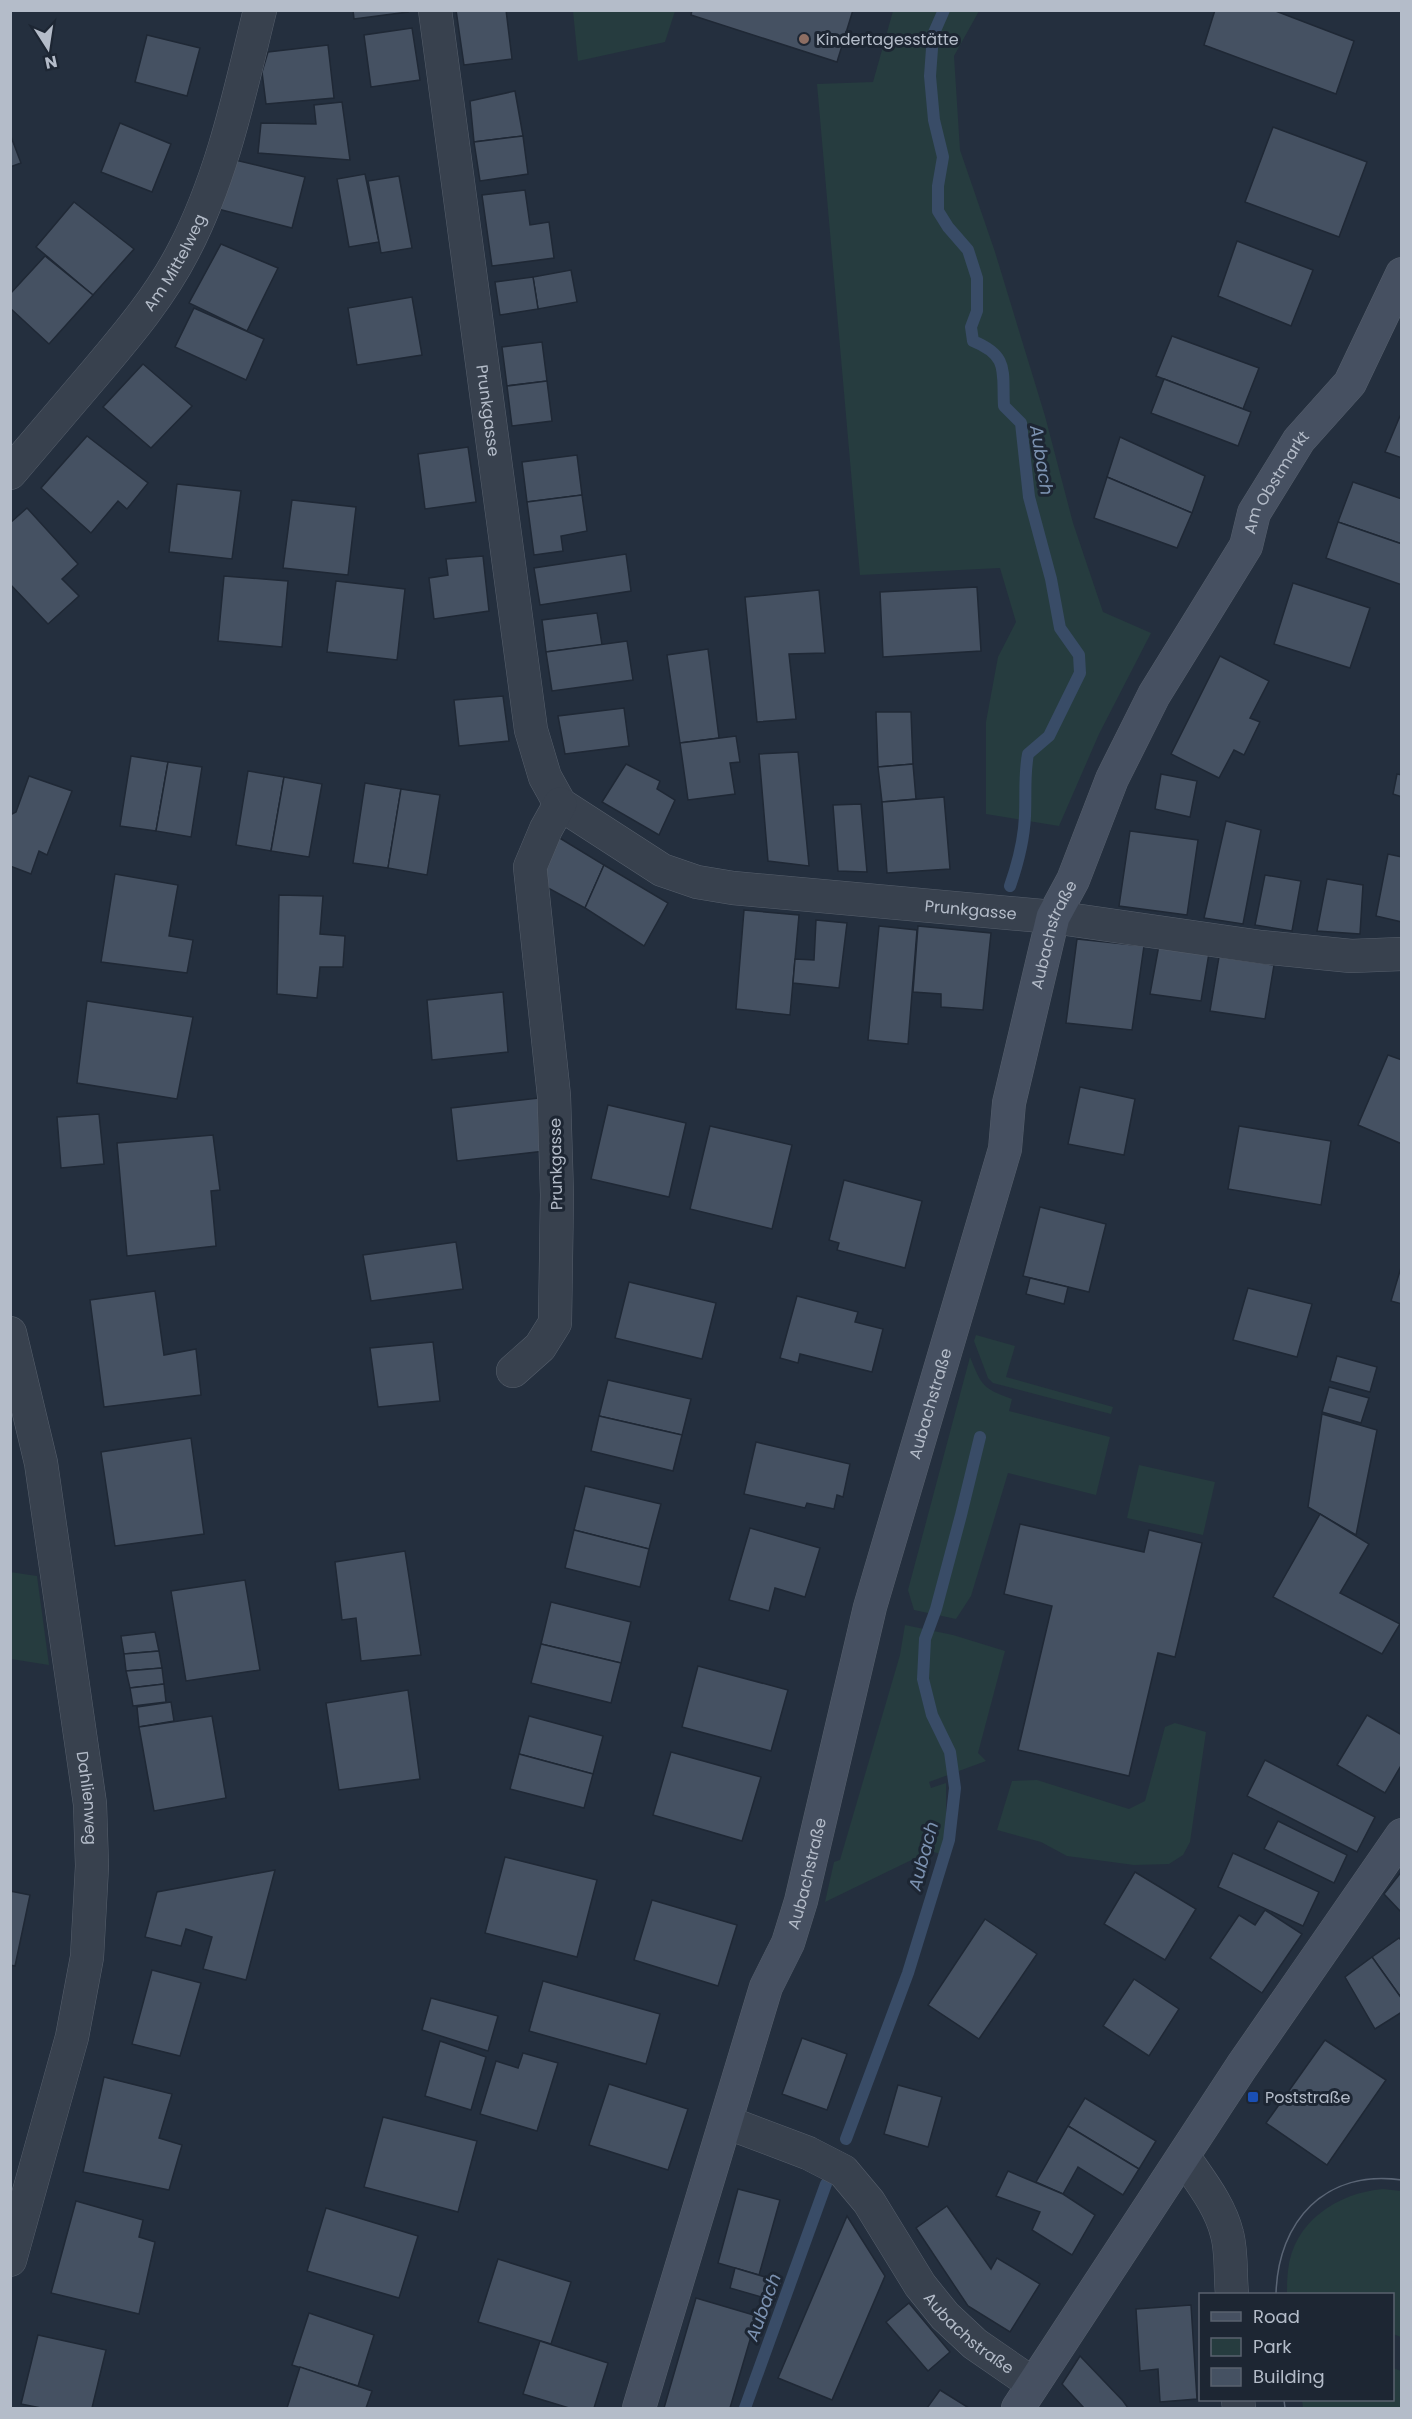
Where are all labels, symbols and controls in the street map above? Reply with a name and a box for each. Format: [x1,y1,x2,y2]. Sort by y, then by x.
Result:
north arrow [18,18,78,78]
place label: Kindertagesstätte [816,28,959,51]
marker: Kindertagesstätte [797,32,811,46]
text: N [43,50,59,75]
street label: Am Mittelweg [138,210,211,316]
street label: Prunkgasse [471,363,506,458]
water label: Aubach [1024,422,1060,497]
street label: Am Obstmarkt [1238,425,1314,536]
street label: Aubachstraße [1025,876,1082,992]
street label: Prunkgasse [924,894,1018,925]
street label: Prunkgasse [544,1118,568,1210]
street label: Aubachstraße [903,1345,957,1462]
street label: Dahlienweg [71,1750,103,1845]
street label: Aubachstraße [781,1815,832,1932]
water label: Aubach [902,1819,944,1894]
place label: Poststraße [1265,2086,1351,2109]
marker: Poststraße [1246,2090,1260,2104]
water label: Aubach [739,2270,787,2345]
street label: Aubachstraße [918,2287,1019,2379]
legend [1199,2293,1394,2401]
text: Road [1253,2304,1300,2329]
text: Park [1253,2334,1292,2359]
text: Building [1253,2364,1325,2389]

